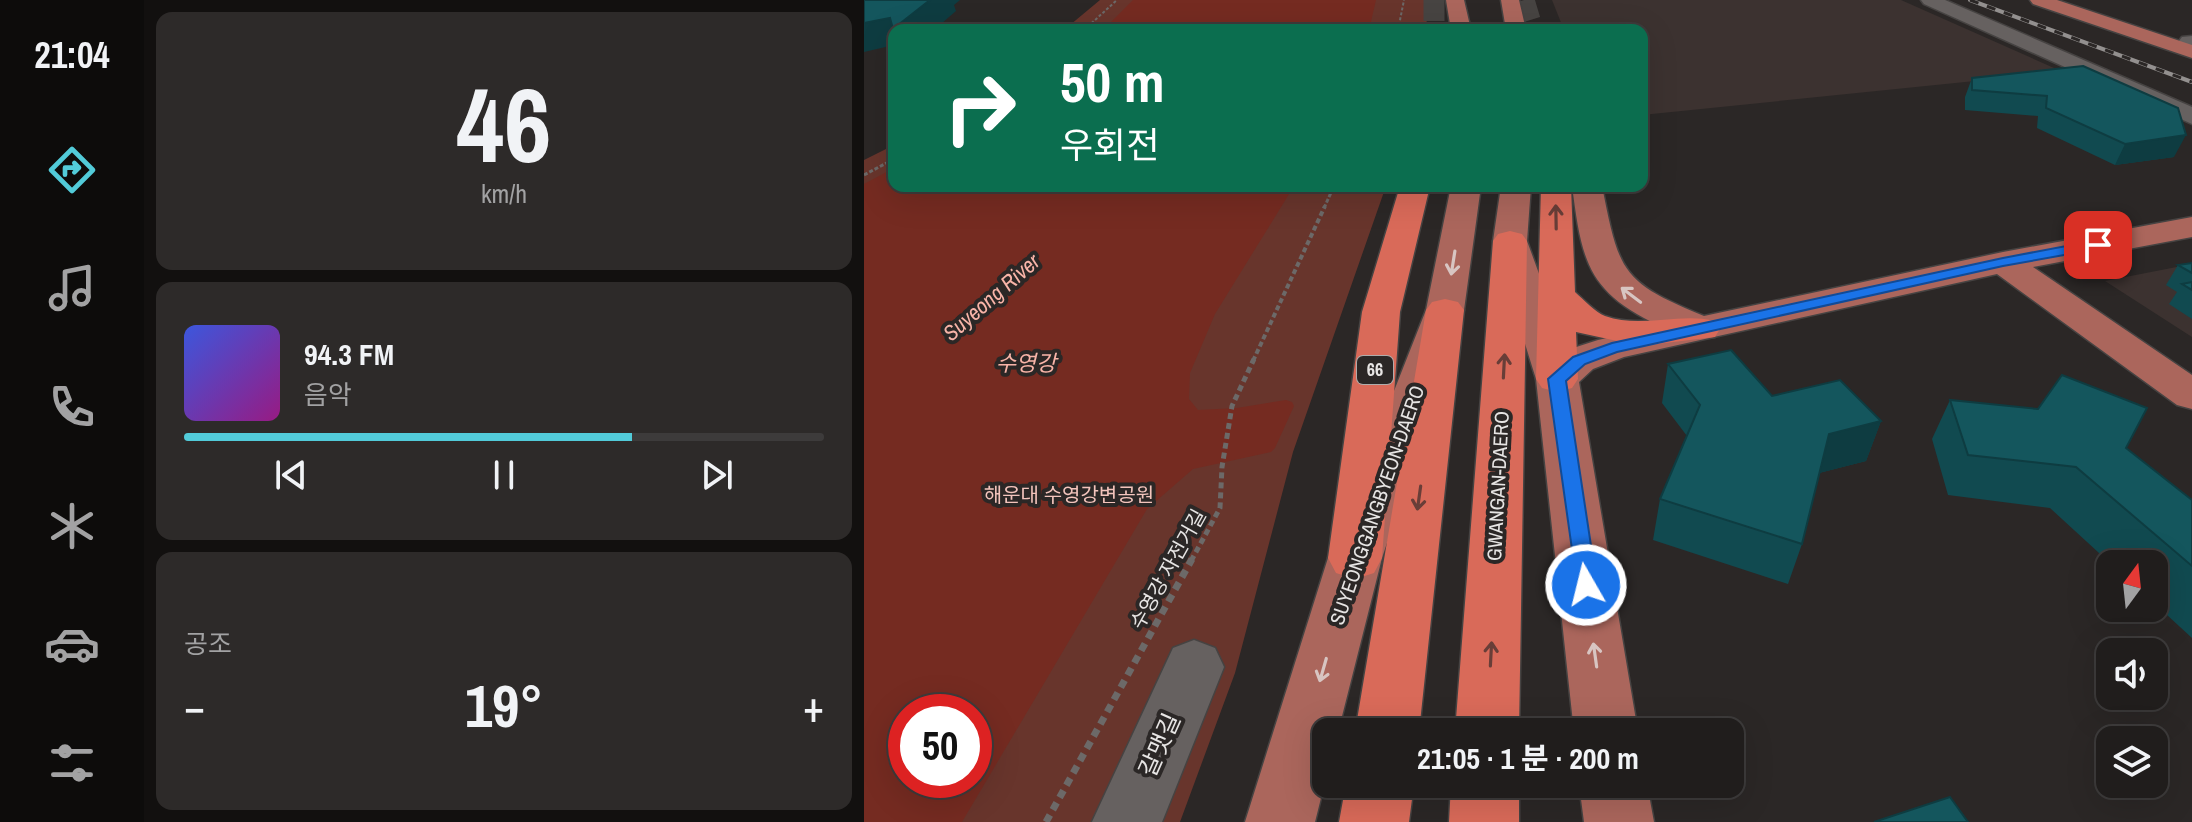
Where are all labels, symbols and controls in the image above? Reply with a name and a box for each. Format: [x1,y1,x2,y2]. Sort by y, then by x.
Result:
text: 21:04 [34,31,110,79]
text: 50 m [1060,44,1165,119]
text: 46 [457,54,551,194]
icon: right [928,56,1032,160]
text: 우회전 [1060,121,1159,169]
icon: directions [44,142,100,198]
text: km/h [481,176,527,211]
one-way arrow [1548,204,1564,231]
pin [2064,211,2132,279]
icon: arrive [2076,223,2120,267]
water label: Suyeong River [936,246,1047,347]
one-way arrow [1445,250,1460,275]
icon: music [44,260,100,316]
one-way arrow [1621,287,1642,304]
text: 94.3 FM [304,334,394,374]
water label: 수영강 [996,348,1059,378]
one-way arrow [1497,353,1512,380]
road number: 66 [1357,356,1393,384]
text: 음악 [304,377,352,412]
icon: phone [44,379,100,435]
street label: SUYEONGGANGBYEON-DAERO [1323,382,1430,628]
street label: GWANGAN-DAERO [1480,410,1515,561]
icon: previous [269,453,313,497]
icon: pause [482,453,526,497]
icon: next [695,453,739,497]
park label: 해운대 수영강변공원 [984,481,1154,508]
one-way arrow [1412,484,1427,511]
icon: climate [44,498,100,554]
street label: 수영강 자전거길 [1123,504,1212,634]
position arrow [1544,543,1628,627]
north arrow [2096,550,2168,622]
map controls [2096,550,2168,798]
icon: car [44,616,100,672]
text: 공조 [184,626,232,661]
button: sound [2096,638,2168,710]
one-way arrow [1483,641,1498,668]
one-way arrow [1587,643,1602,668]
one-way arrow [1315,656,1330,682]
text: 19° [465,665,543,746]
text: − [184,676,205,736]
text: + [803,676,824,736]
speed limit sign: 50 [888,694,992,798]
street label: 갈맷길 [1131,708,1187,781]
button: layers [2096,726,2168,798]
icon: filters [44,735,100,791]
text: 21:05 · 1 분 · 200 m [1417,738,1639,778]

